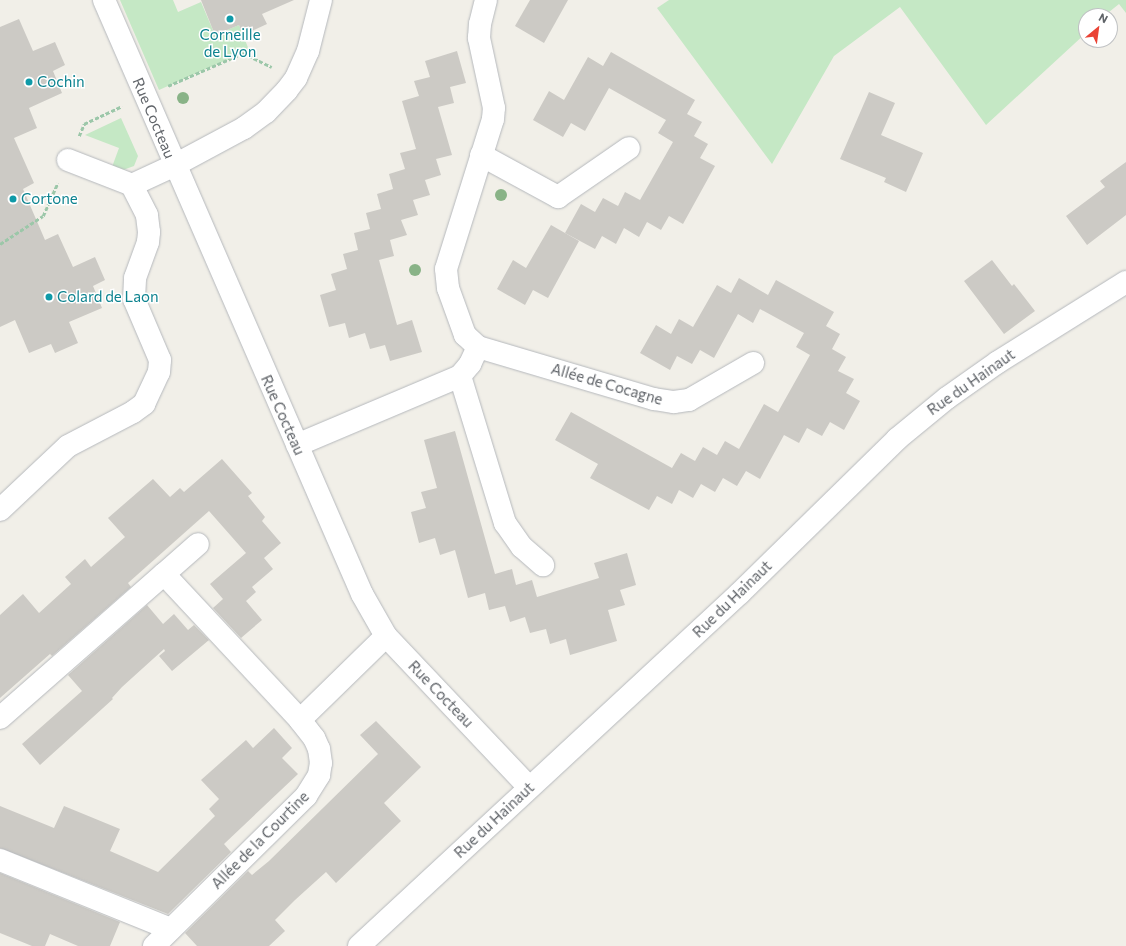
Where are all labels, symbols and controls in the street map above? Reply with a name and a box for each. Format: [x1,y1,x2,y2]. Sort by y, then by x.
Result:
north arrow [1078,8,1118,48]
text: N [1097,10,1110,26]
marker: Corneille de Lyon [225,14,235,24]
place label: Corneille de Lyon [199,25,261,60]
place label: Cochin [37,73,85,91]
street label: Rue Cocteau [129,75,179,161]
marker: Cochin [24,77,34,87]
place label: Cortone [21,190,78,208]
marker: Cortone [8,194,18,204]
place label: Colard de Laon [57,288,159,306]
marker: Colard de Laon [44,292,54,302]
street label: Rue du Hainaut [924,345,1018,419]
street label: Allée de Cocagne [549,359,665,409]
street label: Rue Cocteau [257,372,309,458]
street label: Rue du Hainaut [689,557,775,641]
street label: Rue Cocteau [405,657,477,731]
street label: Rue du Hainaut [450,778,538,862]
street label: Allée de la Courtine [207,787,313,893]

